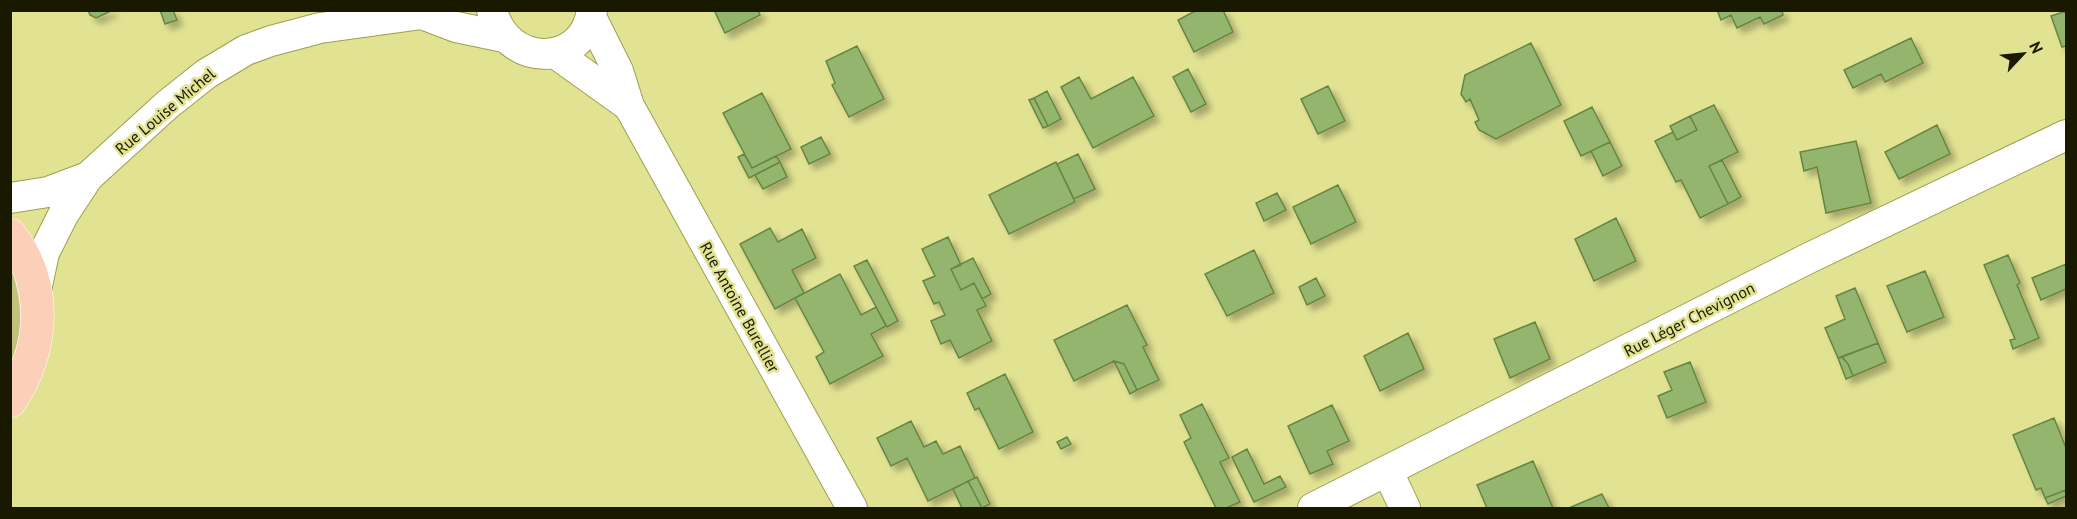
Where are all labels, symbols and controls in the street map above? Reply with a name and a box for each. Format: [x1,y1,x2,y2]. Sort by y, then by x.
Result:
north arrow [1993,24,2053,84]
text: N [2025,38,2048,57]
street label: Rue Louise Michel [111,63,219,159]
street label: Rue Antoine Burellier [696,238,784,376]
street label: Rue Léger Chevignon [1620,277,1758,361]

